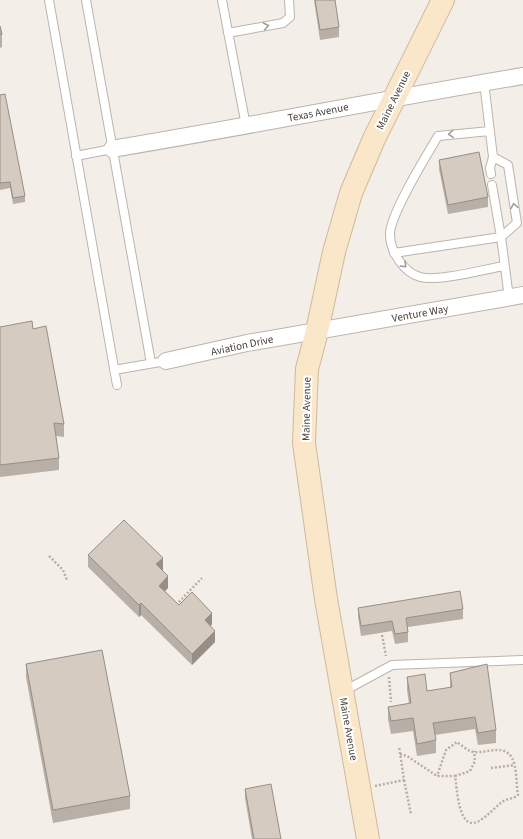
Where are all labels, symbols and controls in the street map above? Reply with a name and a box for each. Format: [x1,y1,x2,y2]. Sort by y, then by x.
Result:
one-way arrow [263,22,269,31]
street label: Maine Avenue [373,68,414,132]
street label: Texas Avenue [286,99,350,126]
one-way arrow [448,130,454,139]
one-way arrow [510,203,519,209]
one-way arrow [399,260,407,268]
street label: Venture Way [391,301,450,326]
street label: Aviation Drive [209,331,275,359]
street label: Maine Avenue [298,376,315,441]
street label: Maine Avenue [336,696,362,762]

